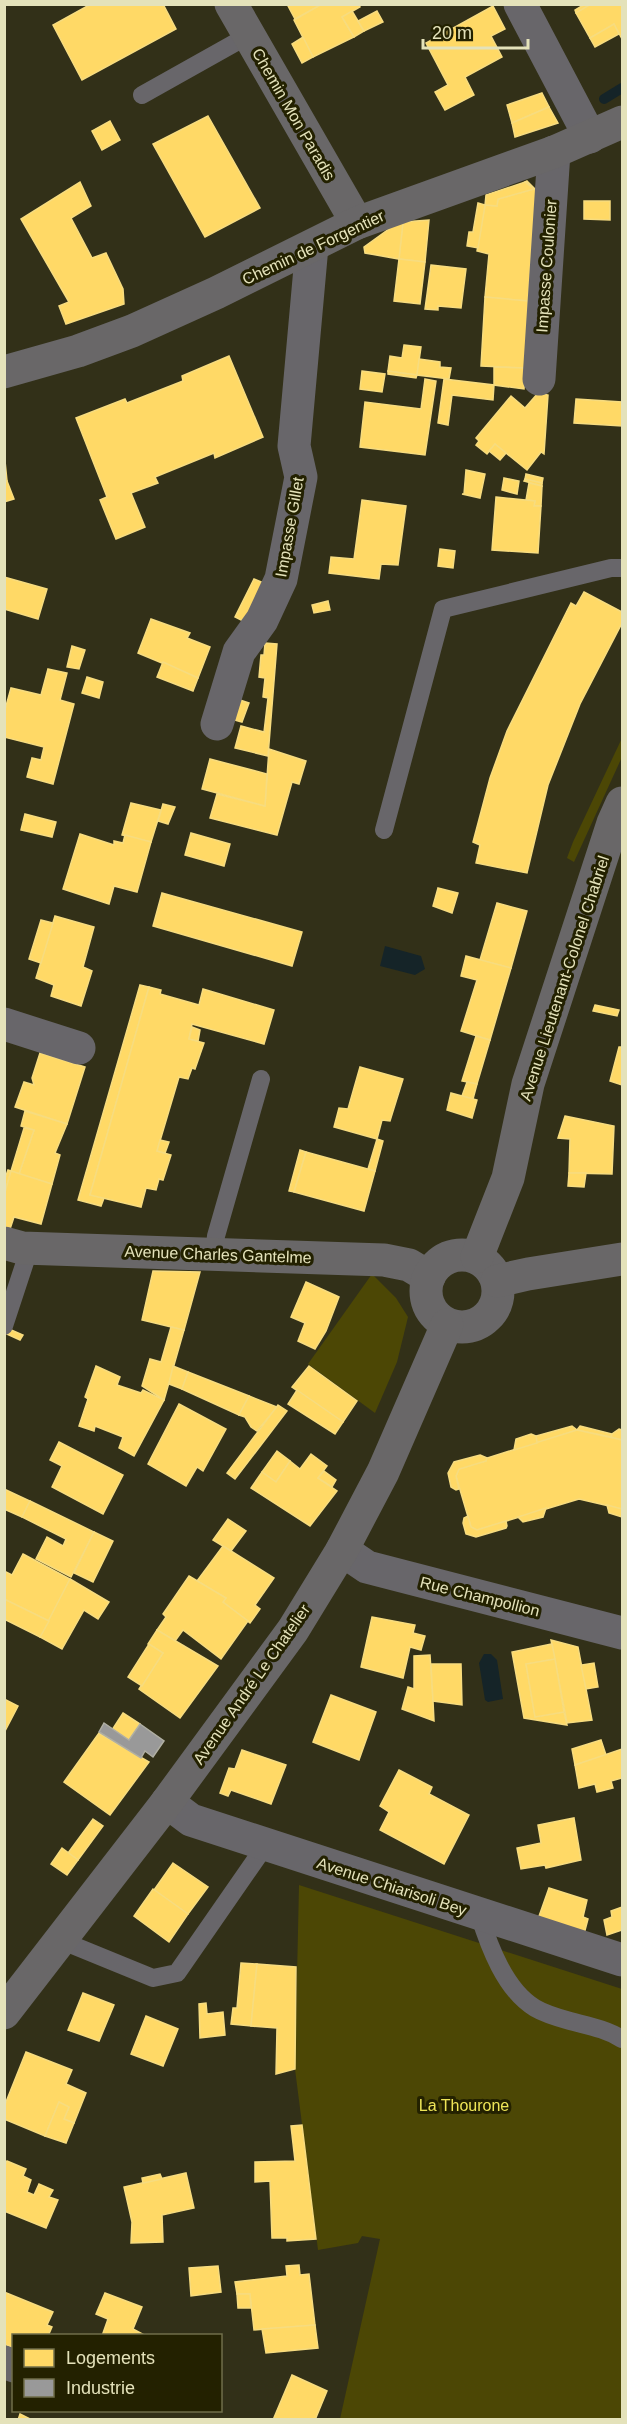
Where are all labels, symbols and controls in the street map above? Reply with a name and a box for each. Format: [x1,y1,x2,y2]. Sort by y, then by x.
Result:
scale bar [423,12,528,50]
text: 20 m [432,23,472,43]
street label: Chemin Mon Paradis [249,45,338,183]
street label: Impasse Coulonier [533,198,560,333]
street label: Chemin de Forgentier [239,207,388,288]
street label: Impasse Gillet [272,475,307,578]
street label: Avenue Lieutenant-Colonel Chabriel [517,853,612,1103]
street label: Avenue Charles Gantelme [124,1243,312,1266]
street label: Rue Champollion [418,1573,541,1620]
street label: Avenue André Le Chatelier [190,1601,314,1767]
street label: Avenue Chiarisoli Bey [315,1854,469,1919]
park label: La Thourone [419,2097,509,2114]
legend [12,2334,222,2412]
text: Logements [66,2348,155,2368]
text: Industrie [66,2378,135,2398]

